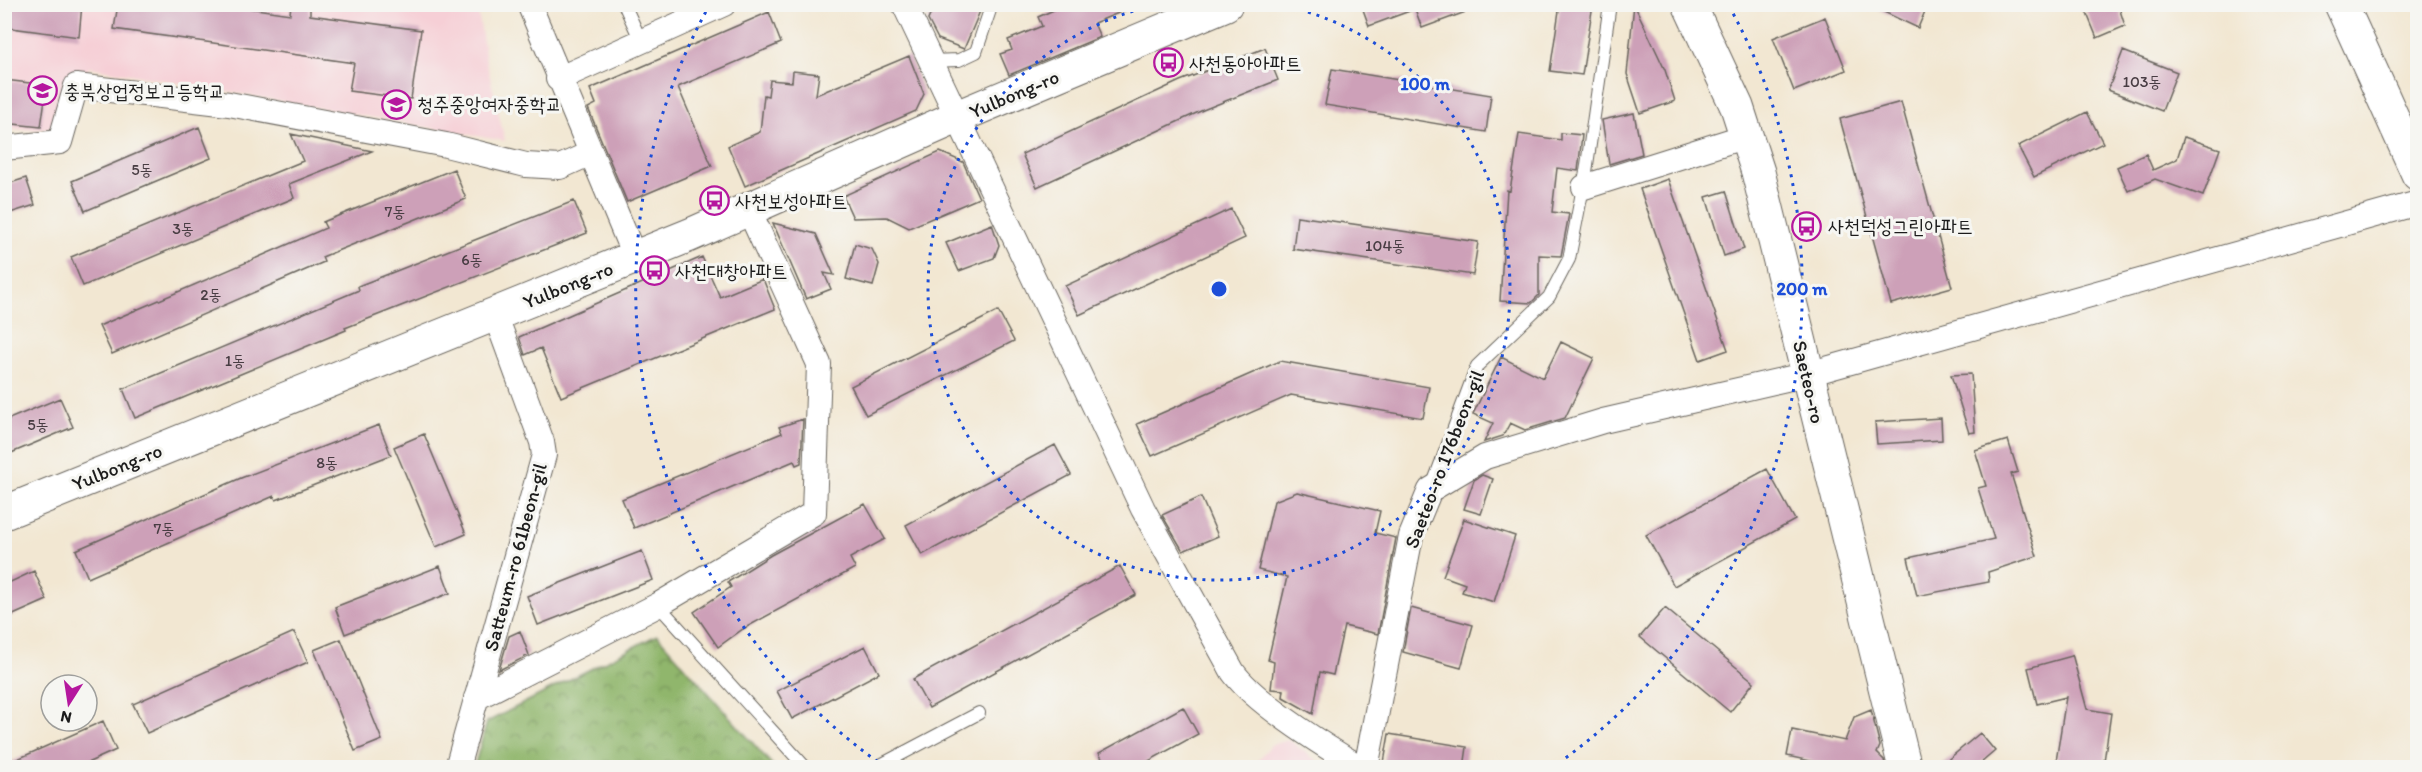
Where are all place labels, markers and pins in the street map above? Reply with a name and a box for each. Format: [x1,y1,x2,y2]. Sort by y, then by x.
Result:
bus stop icon: 사천동아아파트 [1152,47,1184,79]
place label: 사천동아아파트 [1189,51,1302,75]
school or university icon: 충북상업정보고등학교 [27,75,59,107]
place label: 충북상업정보고등학교 [64,79,225,103]
school or university icon: 청주중앙여자중학교 [380,88,412,120]
place label: 청주중앙여자중학교 [417,92,562,116]
bus stop icon: 사천보성아파트 [698,185,730,217]
place label: 사천보성아파트 [735,189,848,213]
bus stop icon: 사천덕성그린아파트 [1791,210,1823,242]
place label: 사천덕성그린아파트 [1828,214,1973,238]
bus stop icon: 사천대창아파트 [638,255,670,287]
place label: 사천대창아파트 [675,259,788,283]
centre of rings [1209,279,1229,299]

